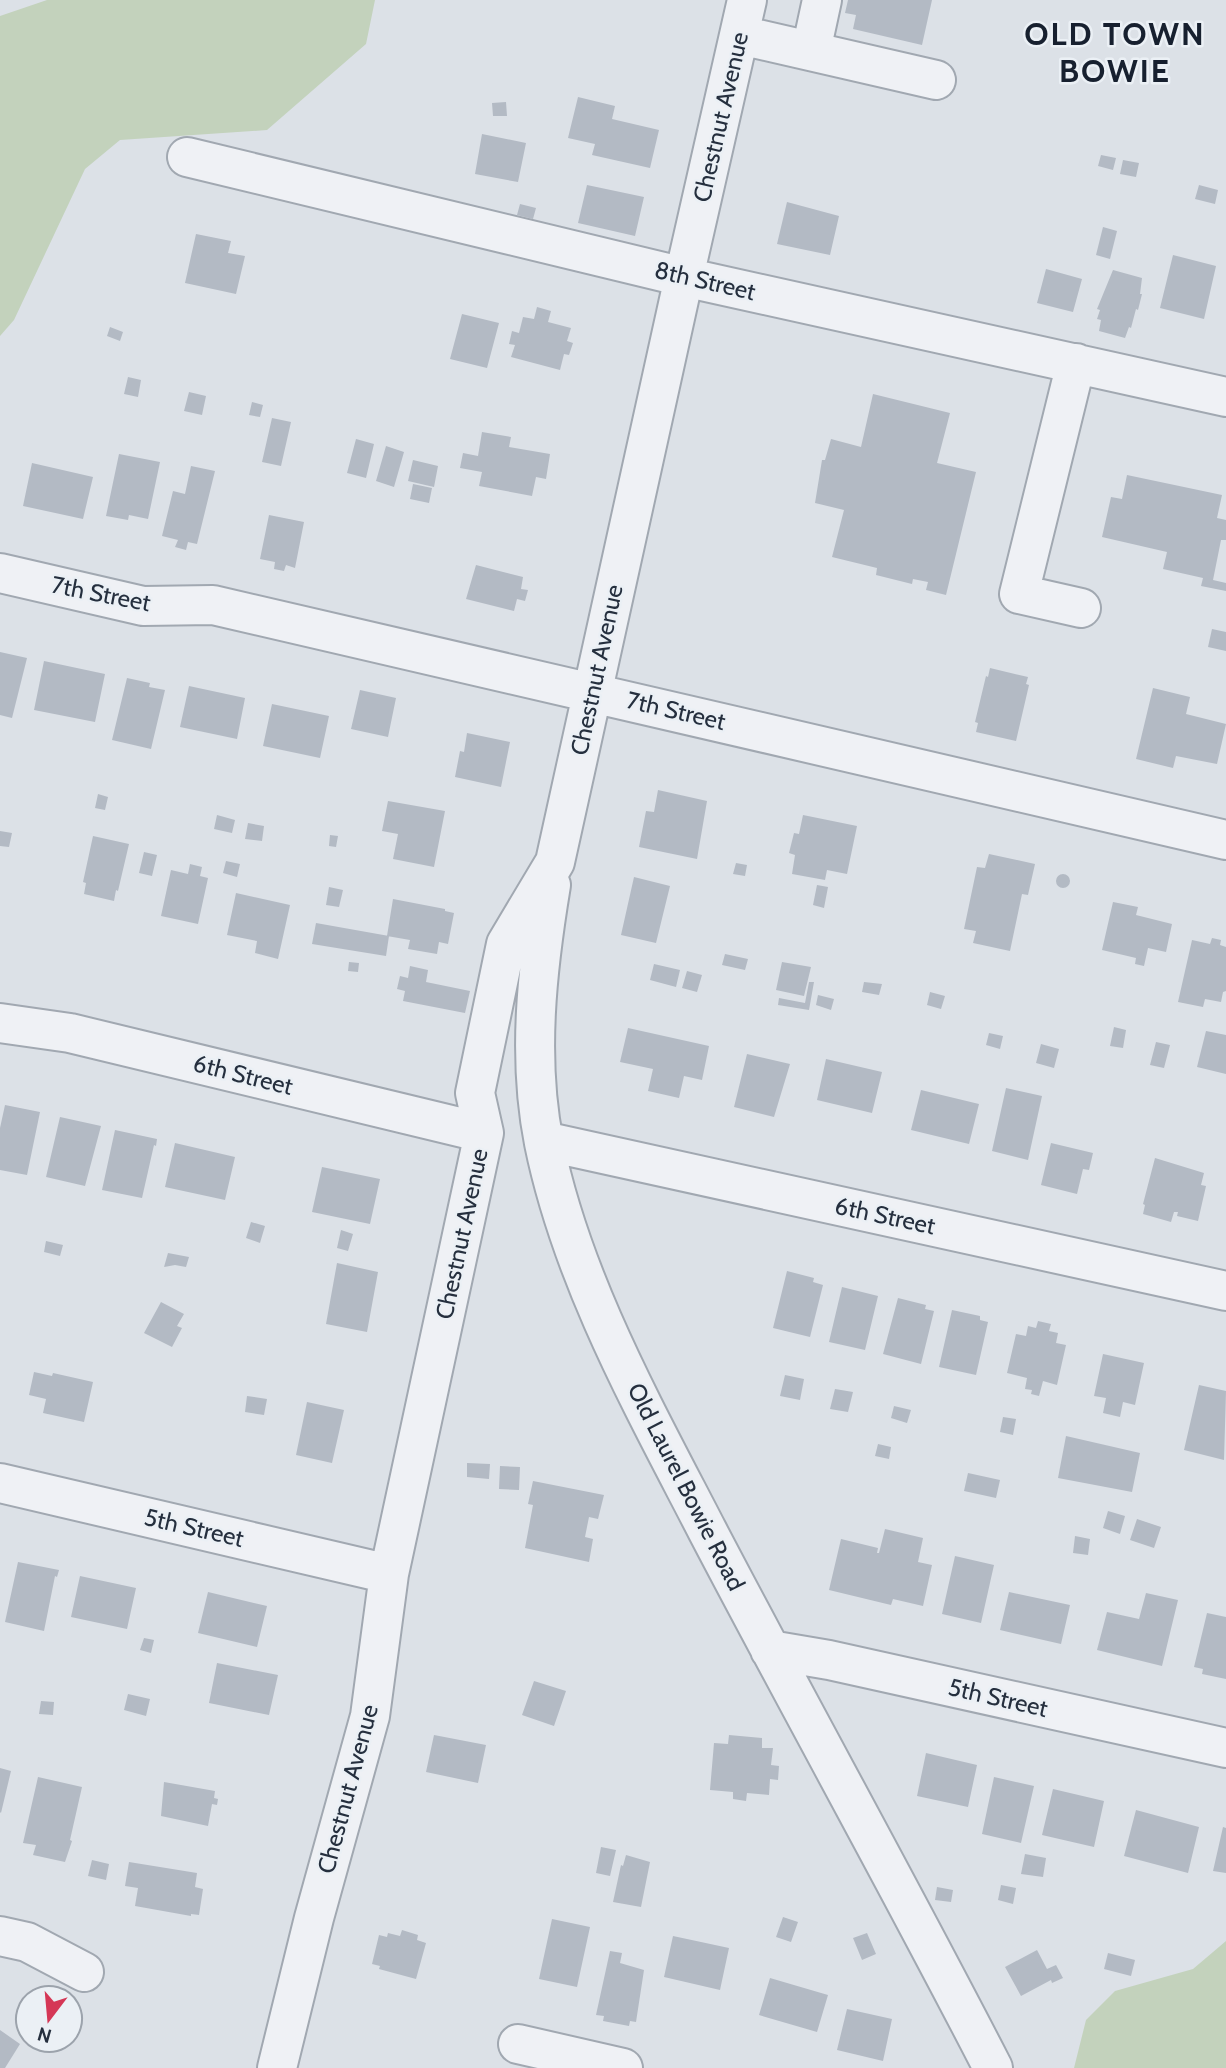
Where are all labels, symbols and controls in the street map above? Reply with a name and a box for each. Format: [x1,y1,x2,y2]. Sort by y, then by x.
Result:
district label: OLD TOWN BOWIE [1024,14,1206,90]
street label: Chestnut Avenue [687,29,754,205]
street label: 8th Street [652,255,758,306]
street label: 7th Street [49,570,153,617]
street label: Chestnut Avenue [564,582,629,758]
street label: 7th Street [624,685,728,736]
street label: 6th Street [190,1048,296,1101]
street label: Chestnut Avenue [429,1146,494,1322]
street label: 6th Street [832,1191,938,1240]
street label: Old Laurel Bowie Road [622,1378,751,1595]
street label: 5th Street [142,1502,247,1553]
street label: 5th Street [946,1672,1051,1723]
street label: Chestnut Avenue [311,1701,384,1877]
north arrow [14,1984,84,2054]
text: N [35,2022,54,2048]

